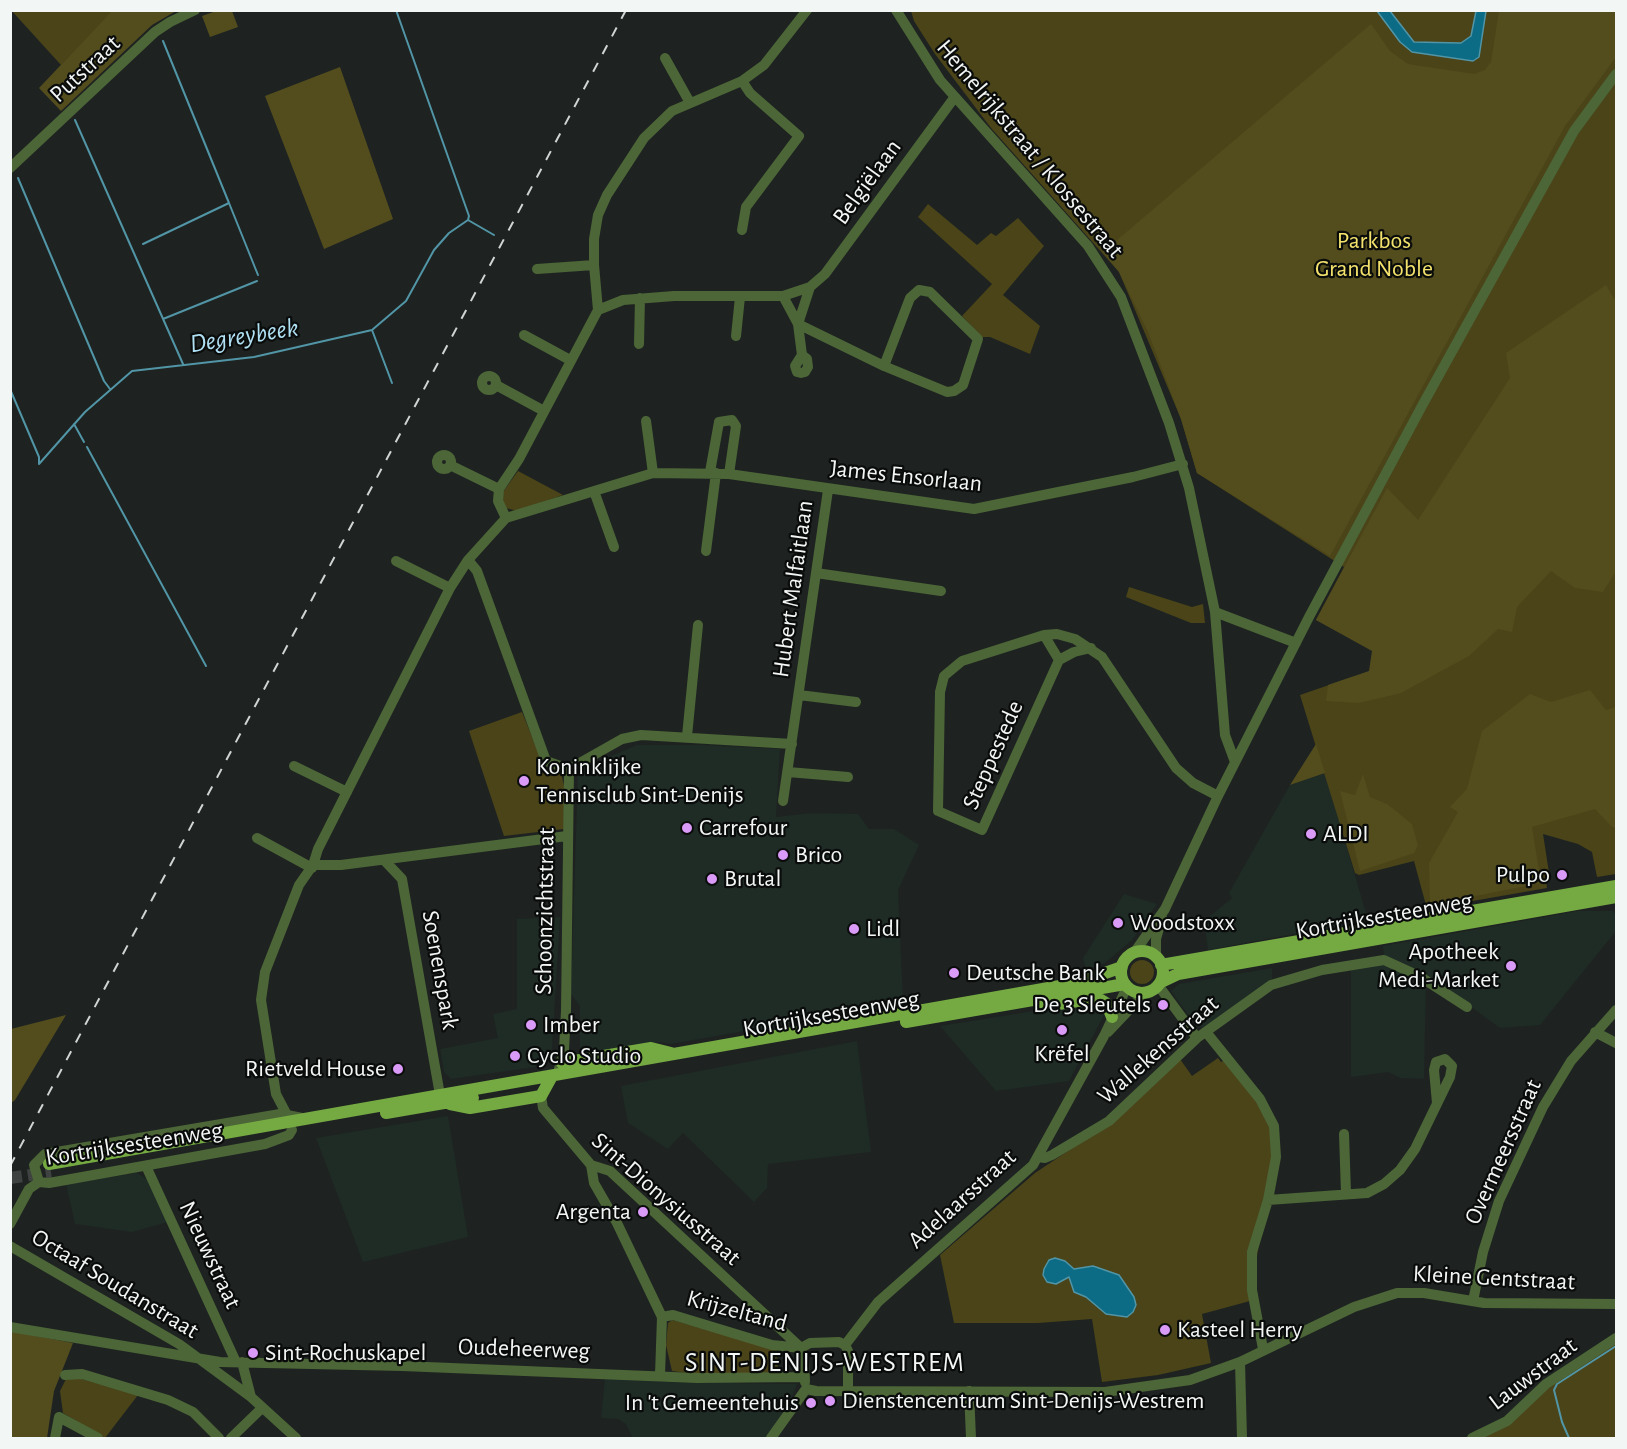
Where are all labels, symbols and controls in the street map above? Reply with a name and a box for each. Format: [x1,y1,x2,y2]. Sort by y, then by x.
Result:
street label: Putstraat [44,29,126,109]
street label: Hemelrijkstraat / Klossestraat [930,34,1130,264]
street label: Belgiëlaan [826,134,908,230]
park label: Parkbos Grand Noble [1315,227,1433,283]
water label: Degreybeek [187,312,301,360]
street label: James Ensorlaan [828,454,984,498]
street label: Hubert Malfaitlaan [766,499,820,679]
street label: Steppestede [956,696,1030,814]
place label: Koninklijke Tennisclub Sint-Denijs [536,753,744,809]
marker: Koninklijke Tennisclub Sint-Denijs [517,774,531,788]
place label: Carrefour [699,814,787,842]
place label: ALDI [1323,820,1369,848]
marker: Carrefour [680,821,694,835]
street label: Schoonzichtstraat [529,827,561,995]
marker: ALDI [1304,827,1318,841]
place label: Brico [795,841,842,869]
marker: Brico [776,848,790,862]
place label: Pulpo [1496,861,1550,889]
place label: Brutal [724,865,781,893]
marker: Pulpo [1555,868,1569,882]
marker: Brutal [705,872,719,886]
street label: Kortrijksesteenweg [1293,886,1475,946]
street label: Soenenspark [415,908,465,1032]
place label: Woodstoxx [1130,909,1235,937]
place label: Lidl [866,915,900,943]
marker: Woodstoxx [1111,916,1125,930]
marker: Lidl [847,922,861,936]
place label: Apotheek Medi-Market [1378,938,1499,994]
place label: Deutsche Bank [966,959,1105,987]
marker: Apotheek Medi-Market [1504,959,1518,973]
marker: Deutsche Bank [947,966,961,980]
street label: Kortrijksesteenweg [740,984,922,1044]
street label: Wallekensstraat [1092,990,1224,1110]
place label: De 3 Sleutels [1033,991,1151,1019]
marker: De 3 Sleutels [1156,998,1170,1012]
place label: Imber [543,1011,600,1039]
marker: Imber [524,1018,538,1032]
marker: Krëfel [1055,1023,1069,1037]
place label: Krëfel [1034,1040,1090,1068]
place label: Cyclo Studio [527,1042,641,1070]
marker: Cyclo Studio [508,1049,522,1063]
place label: Rietveld House [245,1055,386,1083]
marker: Rietveld House [391,1062,405,1076]
street label: Overmeersstraat [1458,1075,1548,1229]
street label: Kortrijksesteenweg [43,1116,225,1172]
street label: Sint-Dionysiusstraat [586,1126,746,1272]
street label: Adelaarsstraat [902,1143,1022,1255]
street label: Nieuwstraat [173,1197,247,1313]
place label: Argenta [556,1198,631,1226]
marker: Argenta [636,1205,650,1219]
street label: Octaaf Soudanstraat [26,1223,204,1345]
street label: Kleine Gentstraat [1412,1259,1576,1297]
street label: Krijzeltand [684,1284,790,1338]
place label: Kasteel Herry [1177,1316,1302,1344]
marker: Kasteel Herry [1158,1323,1172,1337]
street label: Lauwstraat [1483,1331,1583,1417]
street label: Oudeheerweg [458,1332,590,1366]
place label: Sint-Rochuskapel [265,1339,426,1367]
marker: Sint-Rochuskapel [246,1346,260,1360]
district label: SINT-DENIJS-WESTREM [685,1347,965,1379]
place label: Dienstencentrum Sint-Denijs-Westrem [842,1387,1205,1415]
place label: In 't Gemeentehuis [625,1389,799,1417]
marker: Dienstencentrum Sint-Denijs-Westrem [823,1394,837,1408]
marker: In 't Gemeentehuis [804,1396,818,1410]

